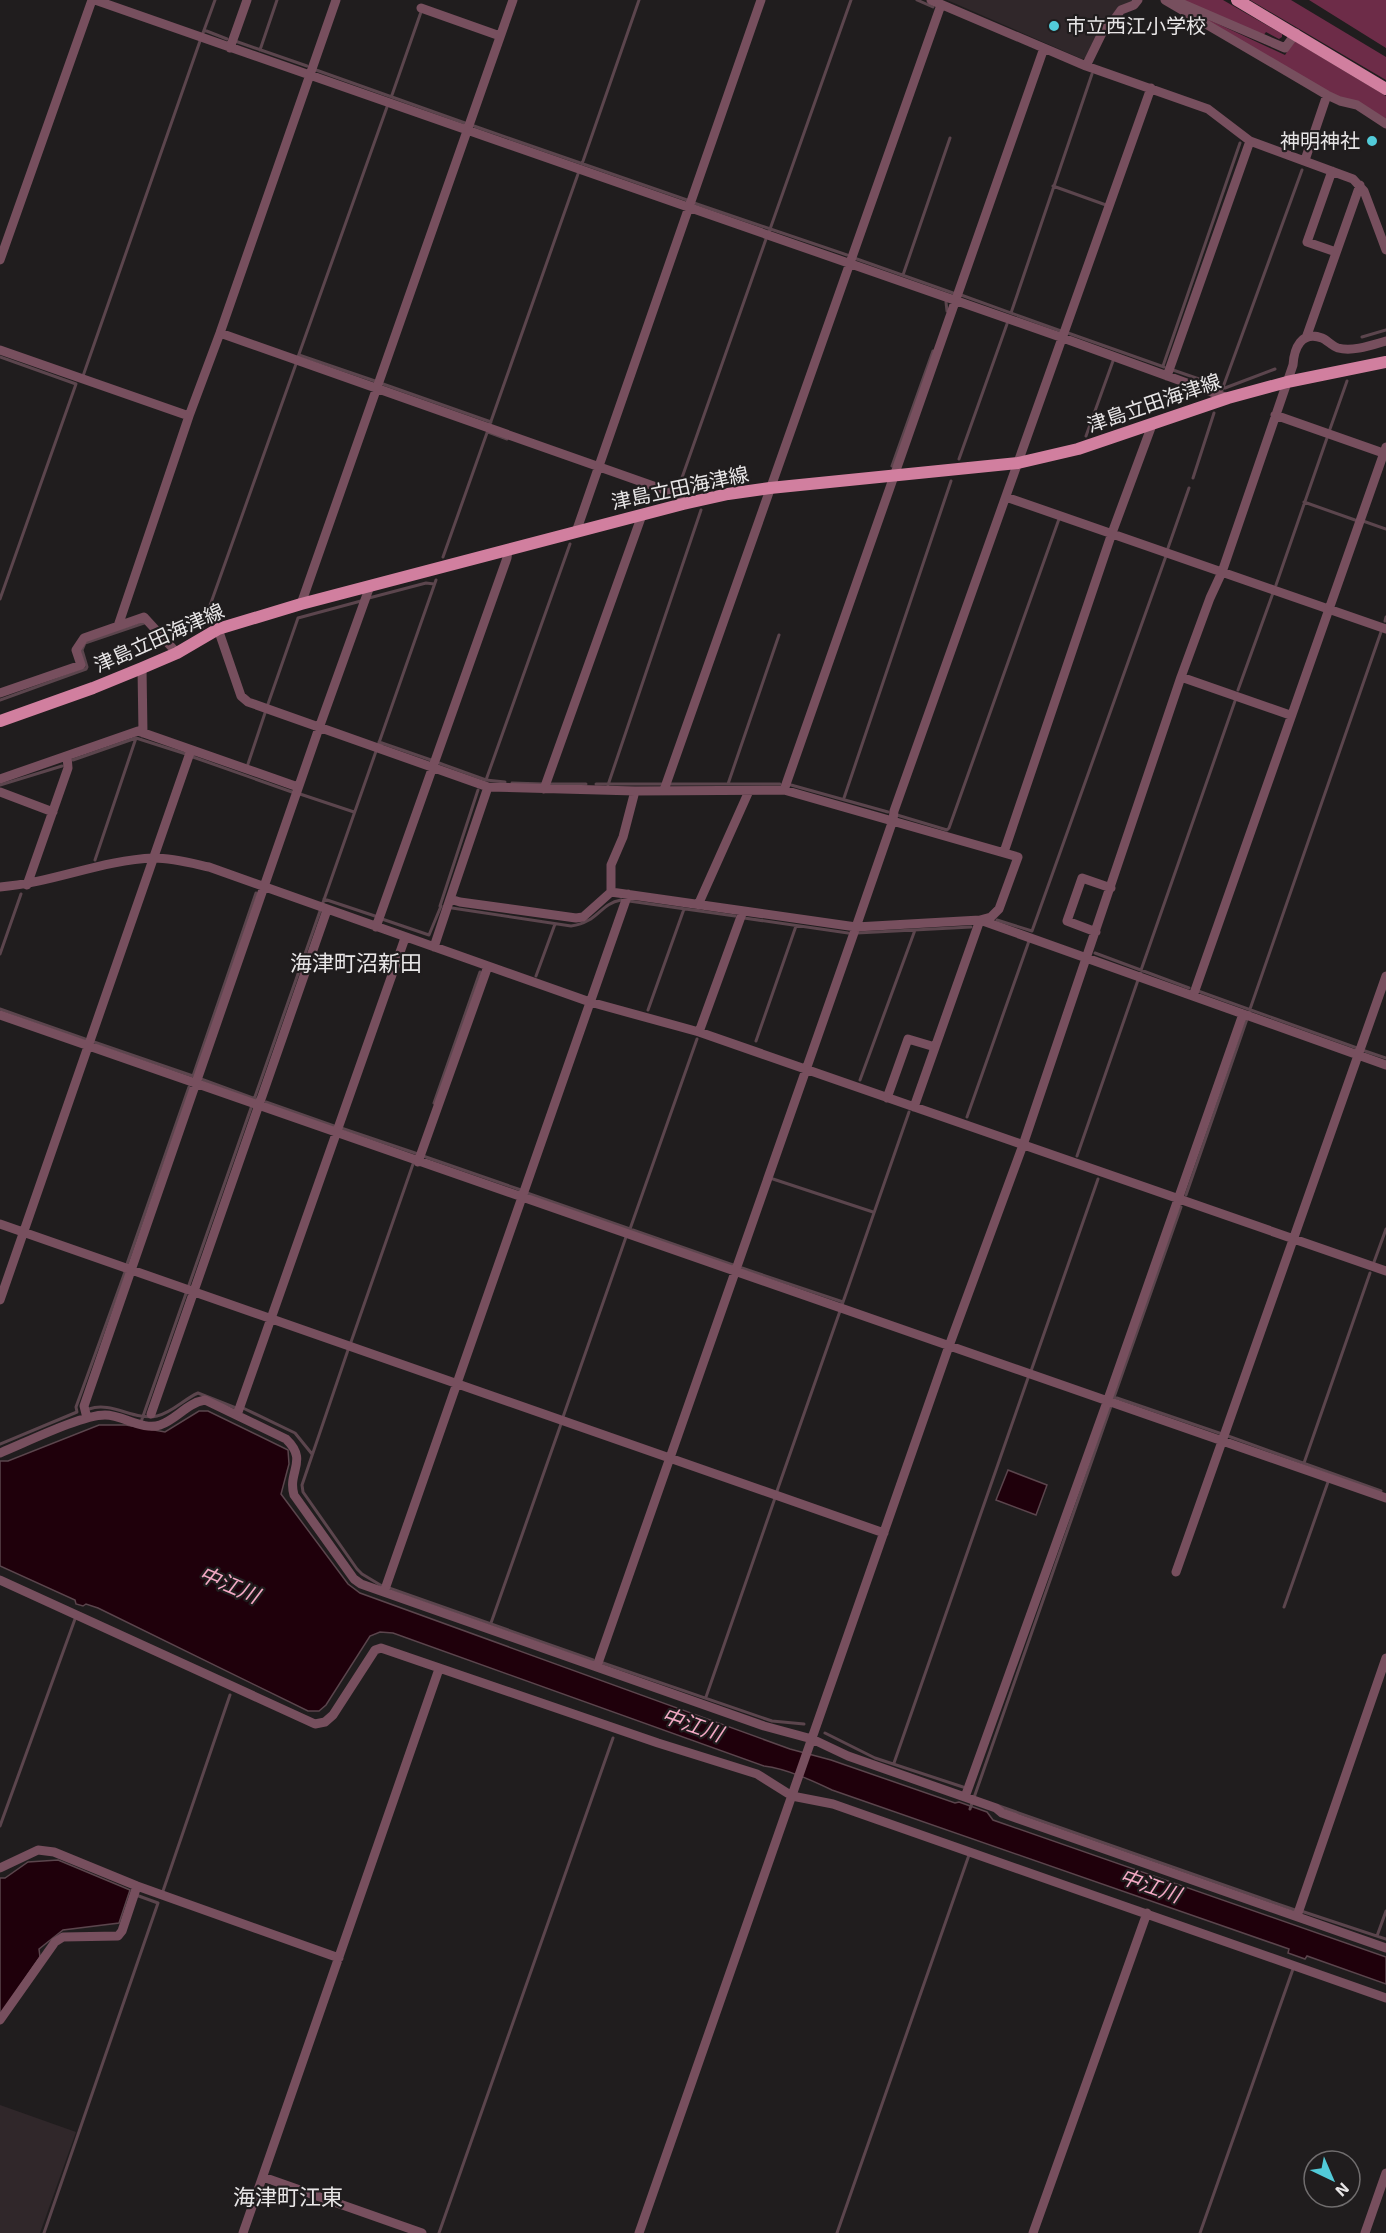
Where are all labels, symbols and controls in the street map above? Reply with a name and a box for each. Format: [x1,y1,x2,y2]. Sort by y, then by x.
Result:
place label: 市立西江小学校 [1066,13,1206,37]
marker: 市立西江小学校 [1047,19,1061,33]
place label: 神明神社 [1280,128,1360,152]
marker: 神明神社 [1365,134,1379,148]
street label: 津島立田海津線 [1084,368,1224,436]
street label: 津島立田海津線 [609,461,751,513]
street label: 津島立田海津線 [90,598,227,677]
district label: 海津町沼新田 [290,949,422,975]
water label: 中江川 [196,1560,265,1608]
water label: 中江川 [659,1702,728,1746]
water label: 中江川 [1117,1863,1186,1907]
north arrow [1302,2149,1362,2209]
text: N [1332,2179,1354,2201]
district label: 海津町江東 [233,2183,343,2209]

